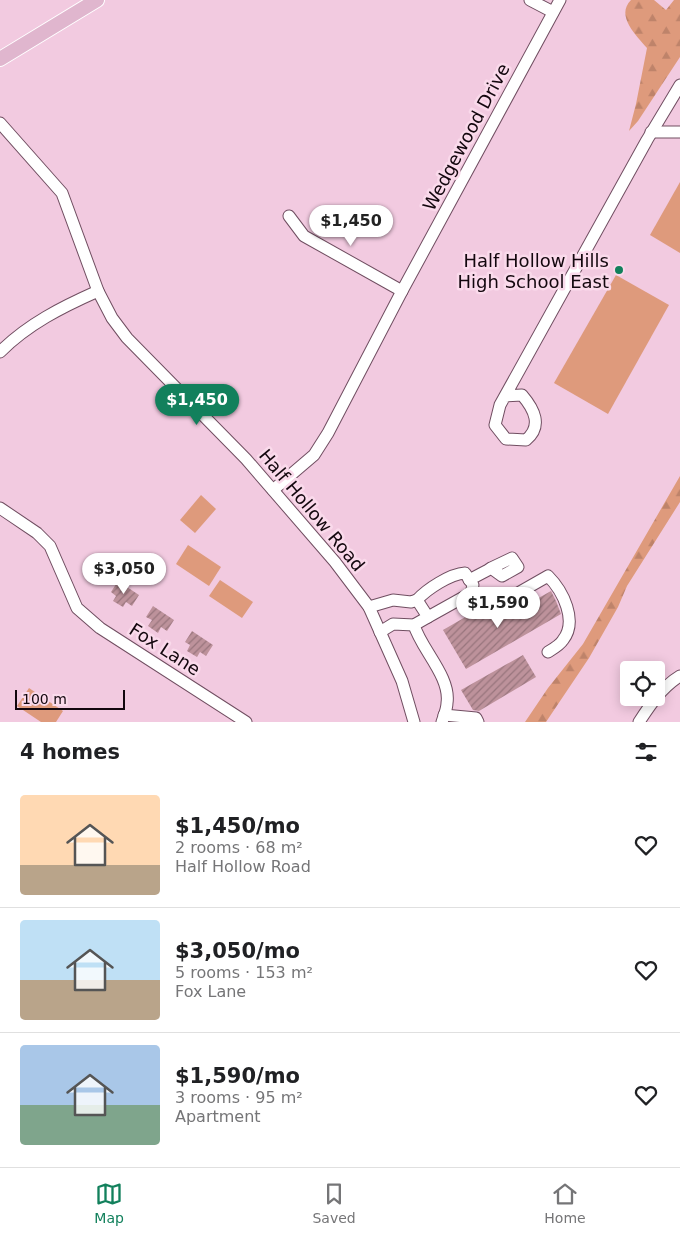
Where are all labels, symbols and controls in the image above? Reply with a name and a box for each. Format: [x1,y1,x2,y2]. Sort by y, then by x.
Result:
street label: Wedgewood Drive [418,60,514,214]
pin: $1,450 [310,204,392,247]
text: $1,450 [320,211,382,230]
place label: Half Hollow Hills High School East [458,250,609,292]
marker: Half Hollow Hills High School East [613,264,625,276]
pin: $1,450 [156,384,238,426]
text: $1,450 [166,390,228,409]
street label: Half Hollow Road [255,445,369,575]
pin: $3,050 [83,552,165,595]
text: $3,050 [93,559,155,578]
pin: $1,590 [457,586,539,629]
text: $1,590 [467,593,529,612]
street label: Fox Lane [126,618,204,680]
map controls [620,661,665,706]
button: locate [620,661,665,706]
scale bar [15,687,125,710]
text: 100 m [22,691,67,707]
icon: filters [632,738,660,766]
text: 4 homes [20,740,120,764]
text: $1,450/mo [175,814,300,838]
icon: home [60,815,120,875]
icon: heart [632,831,660,859]
text: 2 rooms · 68 m² [175,838,303,857]
text: Half Hollow Road [175,857,311,876]
text: $3,050/mo [175,939,300,963]
icon: home [60,940,120,1000]
icon: heart [632,956,660,984]
text: 5 rooms · 153 m² [175,963,313,982]
text: Fox Lane [175,982,246,1001]
text: $1,590/mo [175,1064,300,1088]
icon: home [60,1065,120,1125]
icon: heart [632,1081,660,1109]
text: 3 rooms · 95 m² [175,1088,303,1107]
text: Apartment [175,1107,261,1126]
tab: Map [94,1180,124,1226]
tab: Saved [312,1180,356,1226]
tab: Home [544,1180,586,1226]

